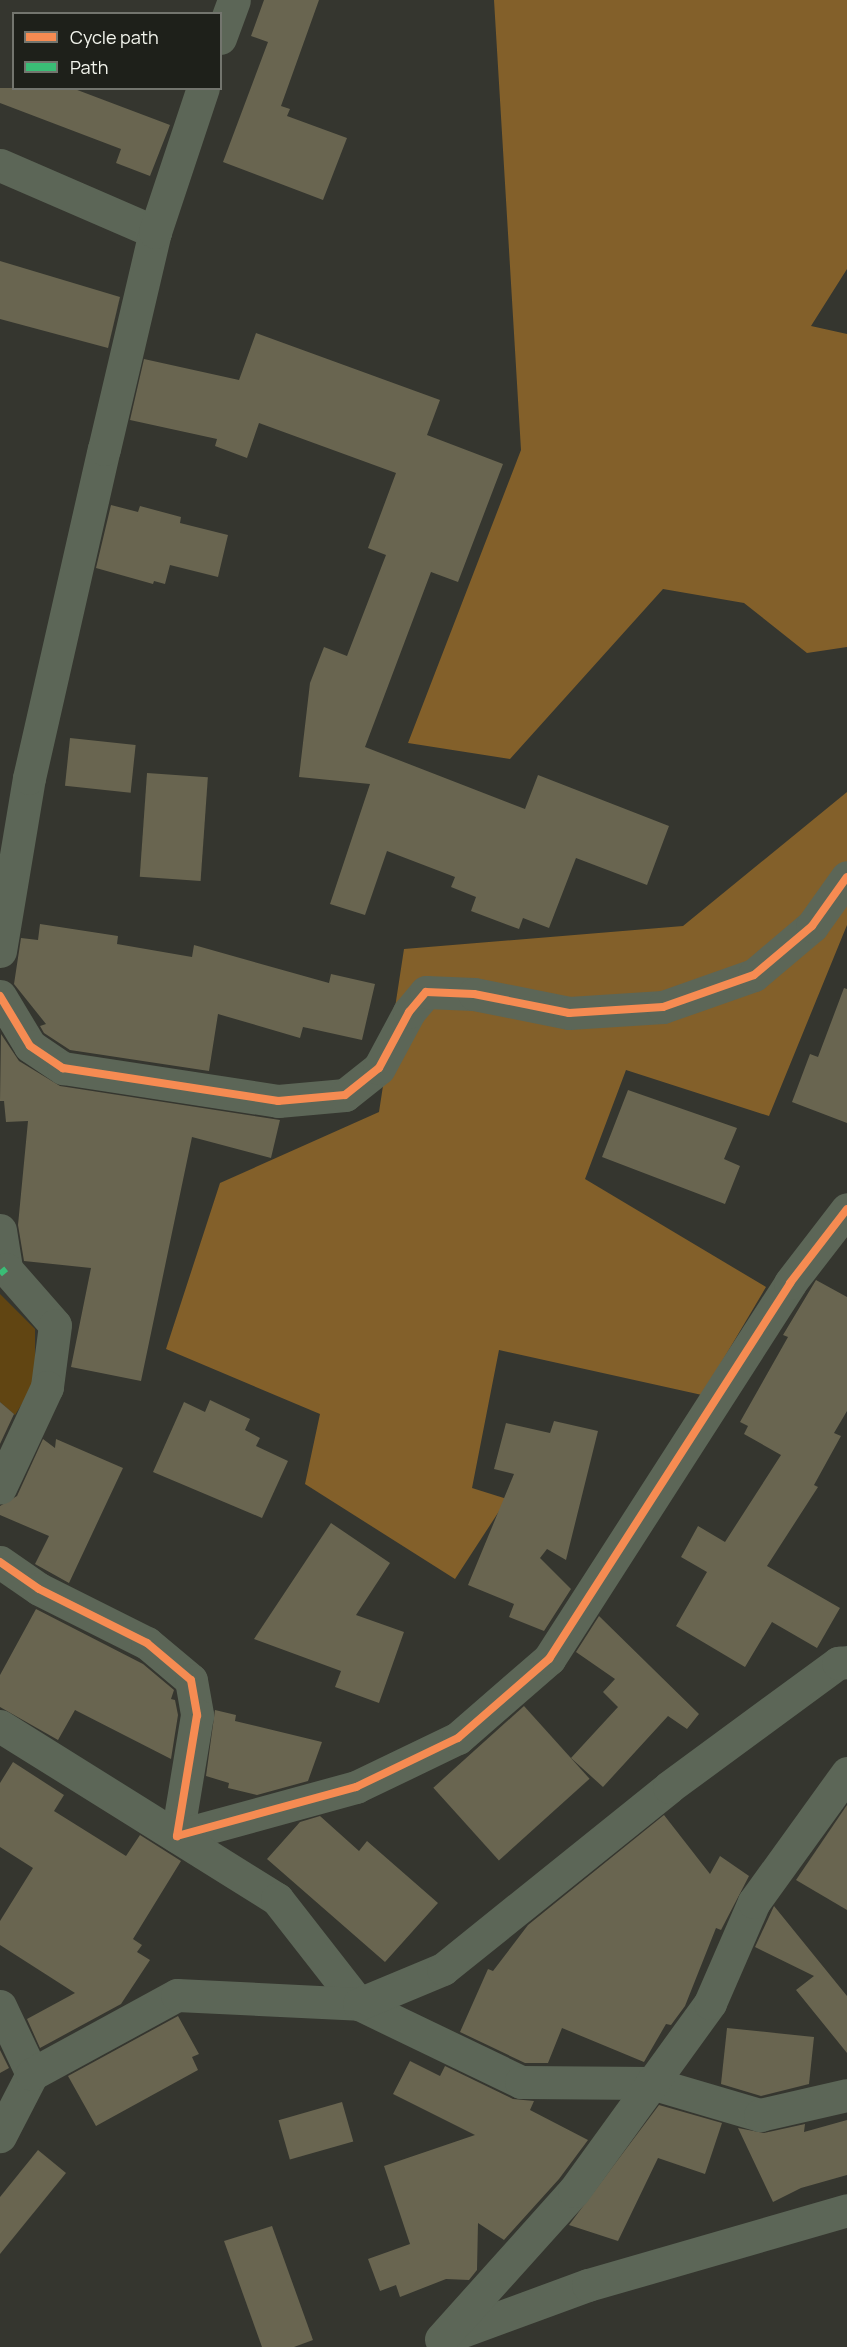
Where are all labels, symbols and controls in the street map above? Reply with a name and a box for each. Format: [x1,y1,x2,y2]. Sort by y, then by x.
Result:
legend [12,12,222,90]
text: Cycle path [70,25,159,49]
text: Path [70,55,108,79]

